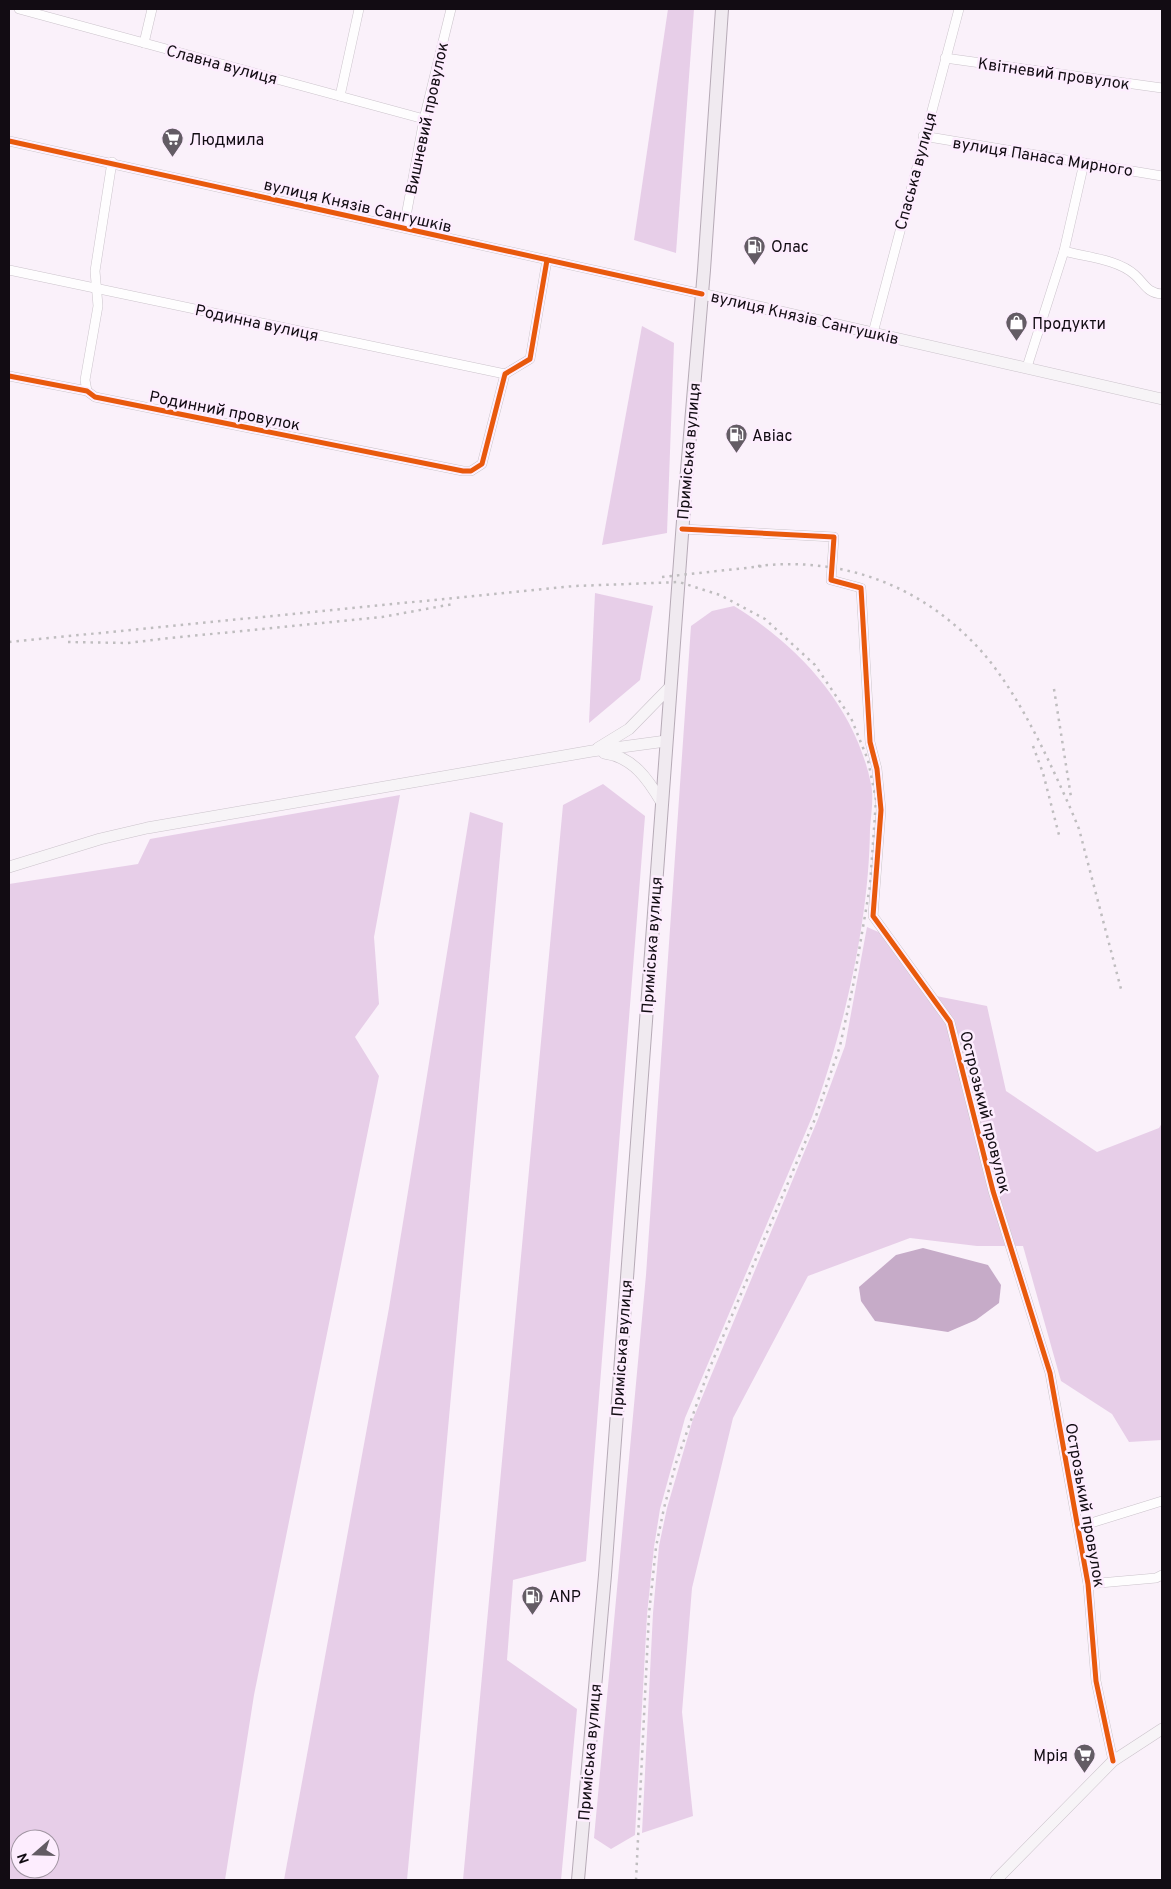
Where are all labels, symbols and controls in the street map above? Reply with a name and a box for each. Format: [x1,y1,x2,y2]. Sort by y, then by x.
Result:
street label: Вишневий провулок [402,40,454,197]
street label: Славна вулиця [164,41,279,90]
street label: Квітневий провулок [976,54,1131,96]
street label: Спаська вулиця [892,110,942,233]
supermarket icon: Людмила [161,127,185,158]
place label: Людмила [189,131,264,151]
street label: вулиця Панаса Мирного [951,134,1134,182]
street label: вулиця Князів Сангушків [262,176,454,238]
fuel station icon: Олас [743,234,767,265]
place label: Олас [771,238,809,258]
street label: вулиця Князів Сангушків [709,288,901,350]
street label: Родинна вулиця [193,301,320,347]
shop icon: Продукти [1004,311,1028,342]
place label: Продукти [1032,315,1106,335]
street label: Приміська вулиця [674,382,706,520]
street label: Родинний провулок [147,387,302,436]
fuel station icon: Авіас [724,423,748,454]
place label: Авіас [752,427,792,447]
street label: Приміська вулиця [638,876,668,1014]
street label: Острозький провулок [954,1029,1014,1196]
street label: Приміська вулиця [608,1279,638,1417]
street label: Острозький провулок [1060,1422,1108,1589]
fuel station icon: ANP [521,1584,545,1615]
place label: ANP [549,1588,581,1608]
street label: Приміська вулиця [575,1683,607,1821]
supermarket icon: Мрія [1072,1743,1096,1774]
place label: Мрія [1033,1747,1068,1767]
north arrow [10,1829,60,1879]
text: N [14,1850,34,1866]

